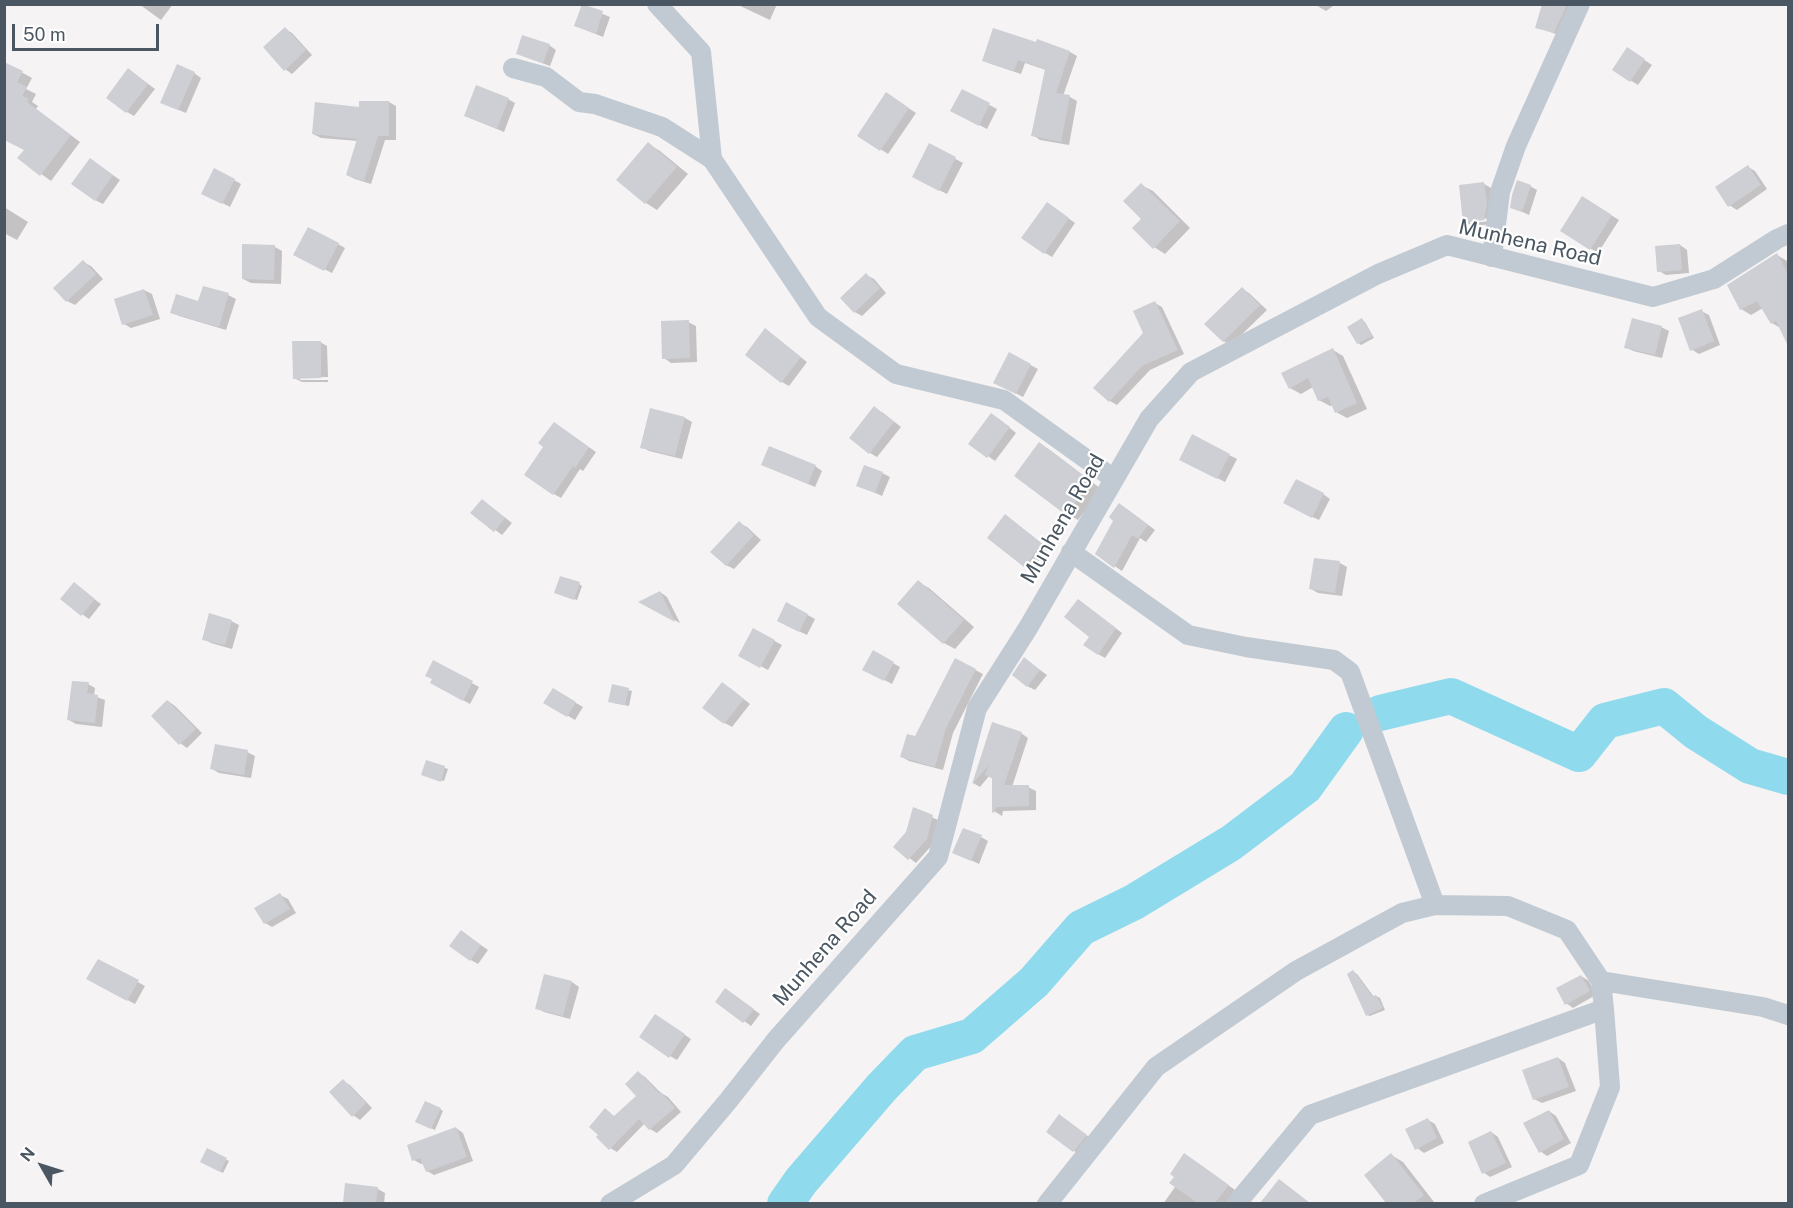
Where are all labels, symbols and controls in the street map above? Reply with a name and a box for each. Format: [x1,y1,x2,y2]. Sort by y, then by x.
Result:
scale bar [15,12,162,50]
text: 50 m [23,24,66,45]
street label: Munhena Road [1456,214,1604,272]
street label: Munhena Road [1016,450,1110,588]
street label: Munhena Road [768,885,882,1011]
north arrow [12,1136,72,1196]
text: N [16,1144,39,1165]

